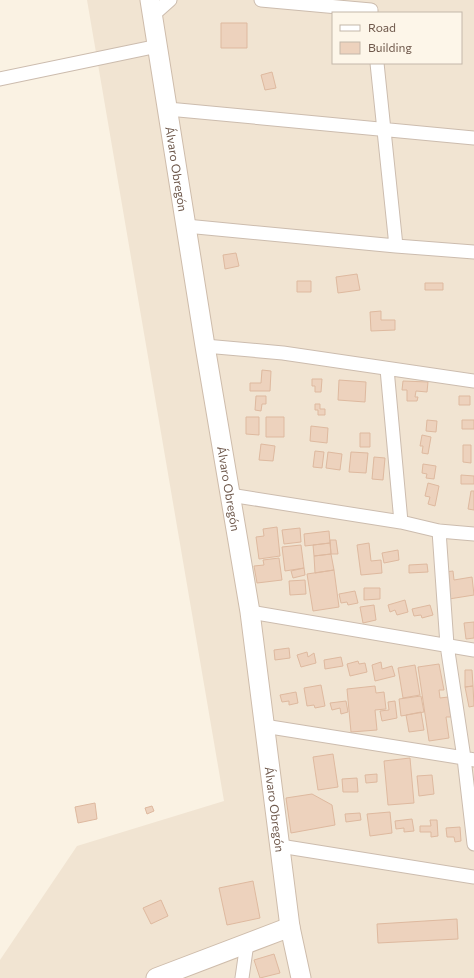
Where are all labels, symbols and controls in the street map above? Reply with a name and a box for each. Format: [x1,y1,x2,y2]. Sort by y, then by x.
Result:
legend [332,12,462,64]
text: Road [368,20,396,34]
text: Building [368,40,412,54]
street label: Álvaro Obregón [163,125,191,212]
street label: Álvaro Obregón [215,445,243,532]
street label: Álvaro Obregón [263,766,287,853]

